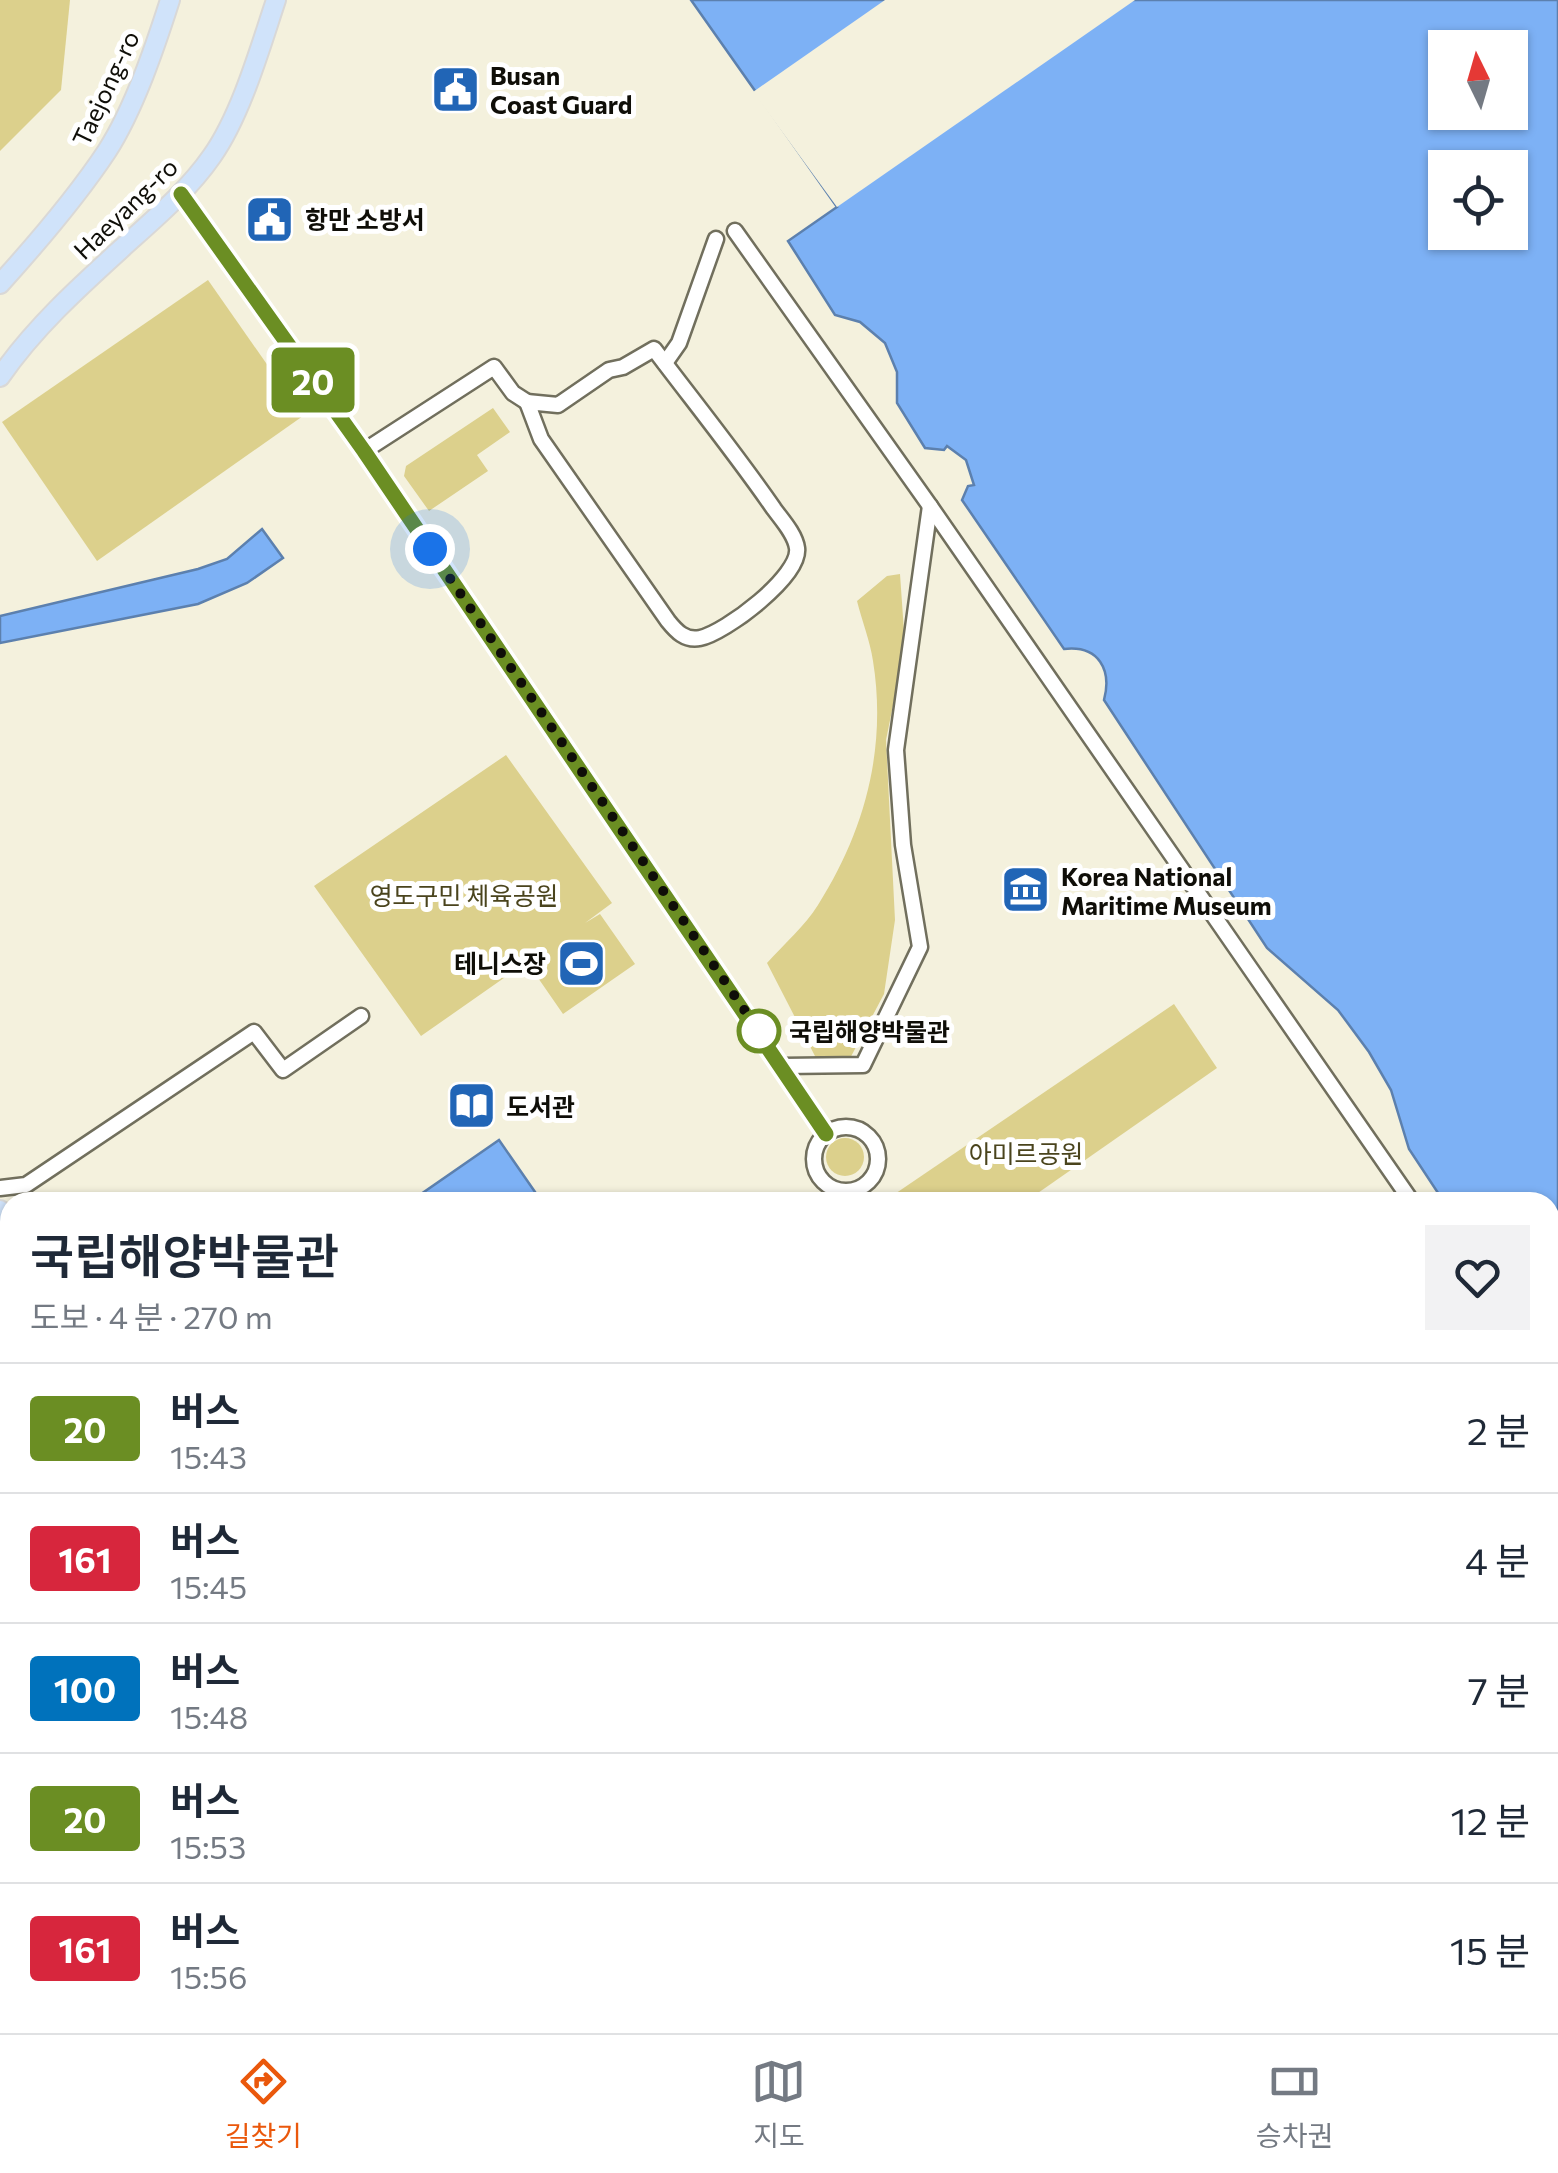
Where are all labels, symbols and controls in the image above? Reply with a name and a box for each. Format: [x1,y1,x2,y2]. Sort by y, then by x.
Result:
street label: Taejong-ro [65,26,145,150]
north arrow [1428,30,1528,130]
map controls [1428,30,1528,250]
place label: Busan Coast Guard [490,60,632,119]
public building icon: Busan Coast Guard [429,63,481,115]
button: locate [1428,150,1528,250]
street label: Haeyang-ro [67,151,183,265]
public building icon: 항만 소방서 [244,193,296,245]
place label: 항만 소방서 [305,204,425,234]
line badge: 20 [268,348,358,412]
text: 20 [292,359,334,402]
your location [405,524,455,574]
place label: Korea National Maritime Museum [1061,861,1272,920]
museum icon: Korea National Maritime Museum [1000,864,1052,916]
park label: 영도구민 체육공원 [370,880,558,910]
sports icon: 테니스장 [555,937,607,989]
place label: 테니스장 [454,948,546,978]
marker: 국립해양박물관 [738,1010,780,1052]
place label: 국립해양박물관 [789,1016,950,1046]
library icon: 도서관 [445,1080,497,1132]
place label: 도서관 [506,1091,575,1121]
park label: 아미르공원 [968,1138,1084,1168]
text: 국립해양박물관 [30,1225,339,1284]
button: heart [1425,1225,1530,1330]
text: 도보 · 4 분 · 270 m [30,1296,273,1336]
text: 버스 [170,1386,240,1433]
text: 2 분 [1467,1406,1530,1453]
text: 20 [64,1407,106,1450]
text: 15:43 [170,1436,247,1476]
text: 버스 [170,1516,240,1563]
text: 4 분 [1465,1536,1530,1583]
text: 161 [58,1537,112,1580]
text: 15:45 [170,1566,247,1606]
text: 버스 [170,1646,240,1693]
text: 7 분 [1468,1666,1530,1713]
text: 100 [54,1667,116,1710]
text: 15:48 [170,1696,248,1736]
text: 버스 [170,1776,240,1823]
text: 12 분 [1450,1796,1530,1843]
text: 20 [64,1797,106,1840]
text: 15:53 [170,1826,246,1866]
text: 버스 [170,1906,240,1953]
text: 15 분 [1450,1926,1530,1973]
text: 161 [58,1927,112,1970]
text: 15:56 [170,1956,247,1996]
tab: 길찾기 [225,2054,302,2154]
tab: 지도 [751,2054,806,2154]
tab: 승차권 [1256,2054,1333,2154]

